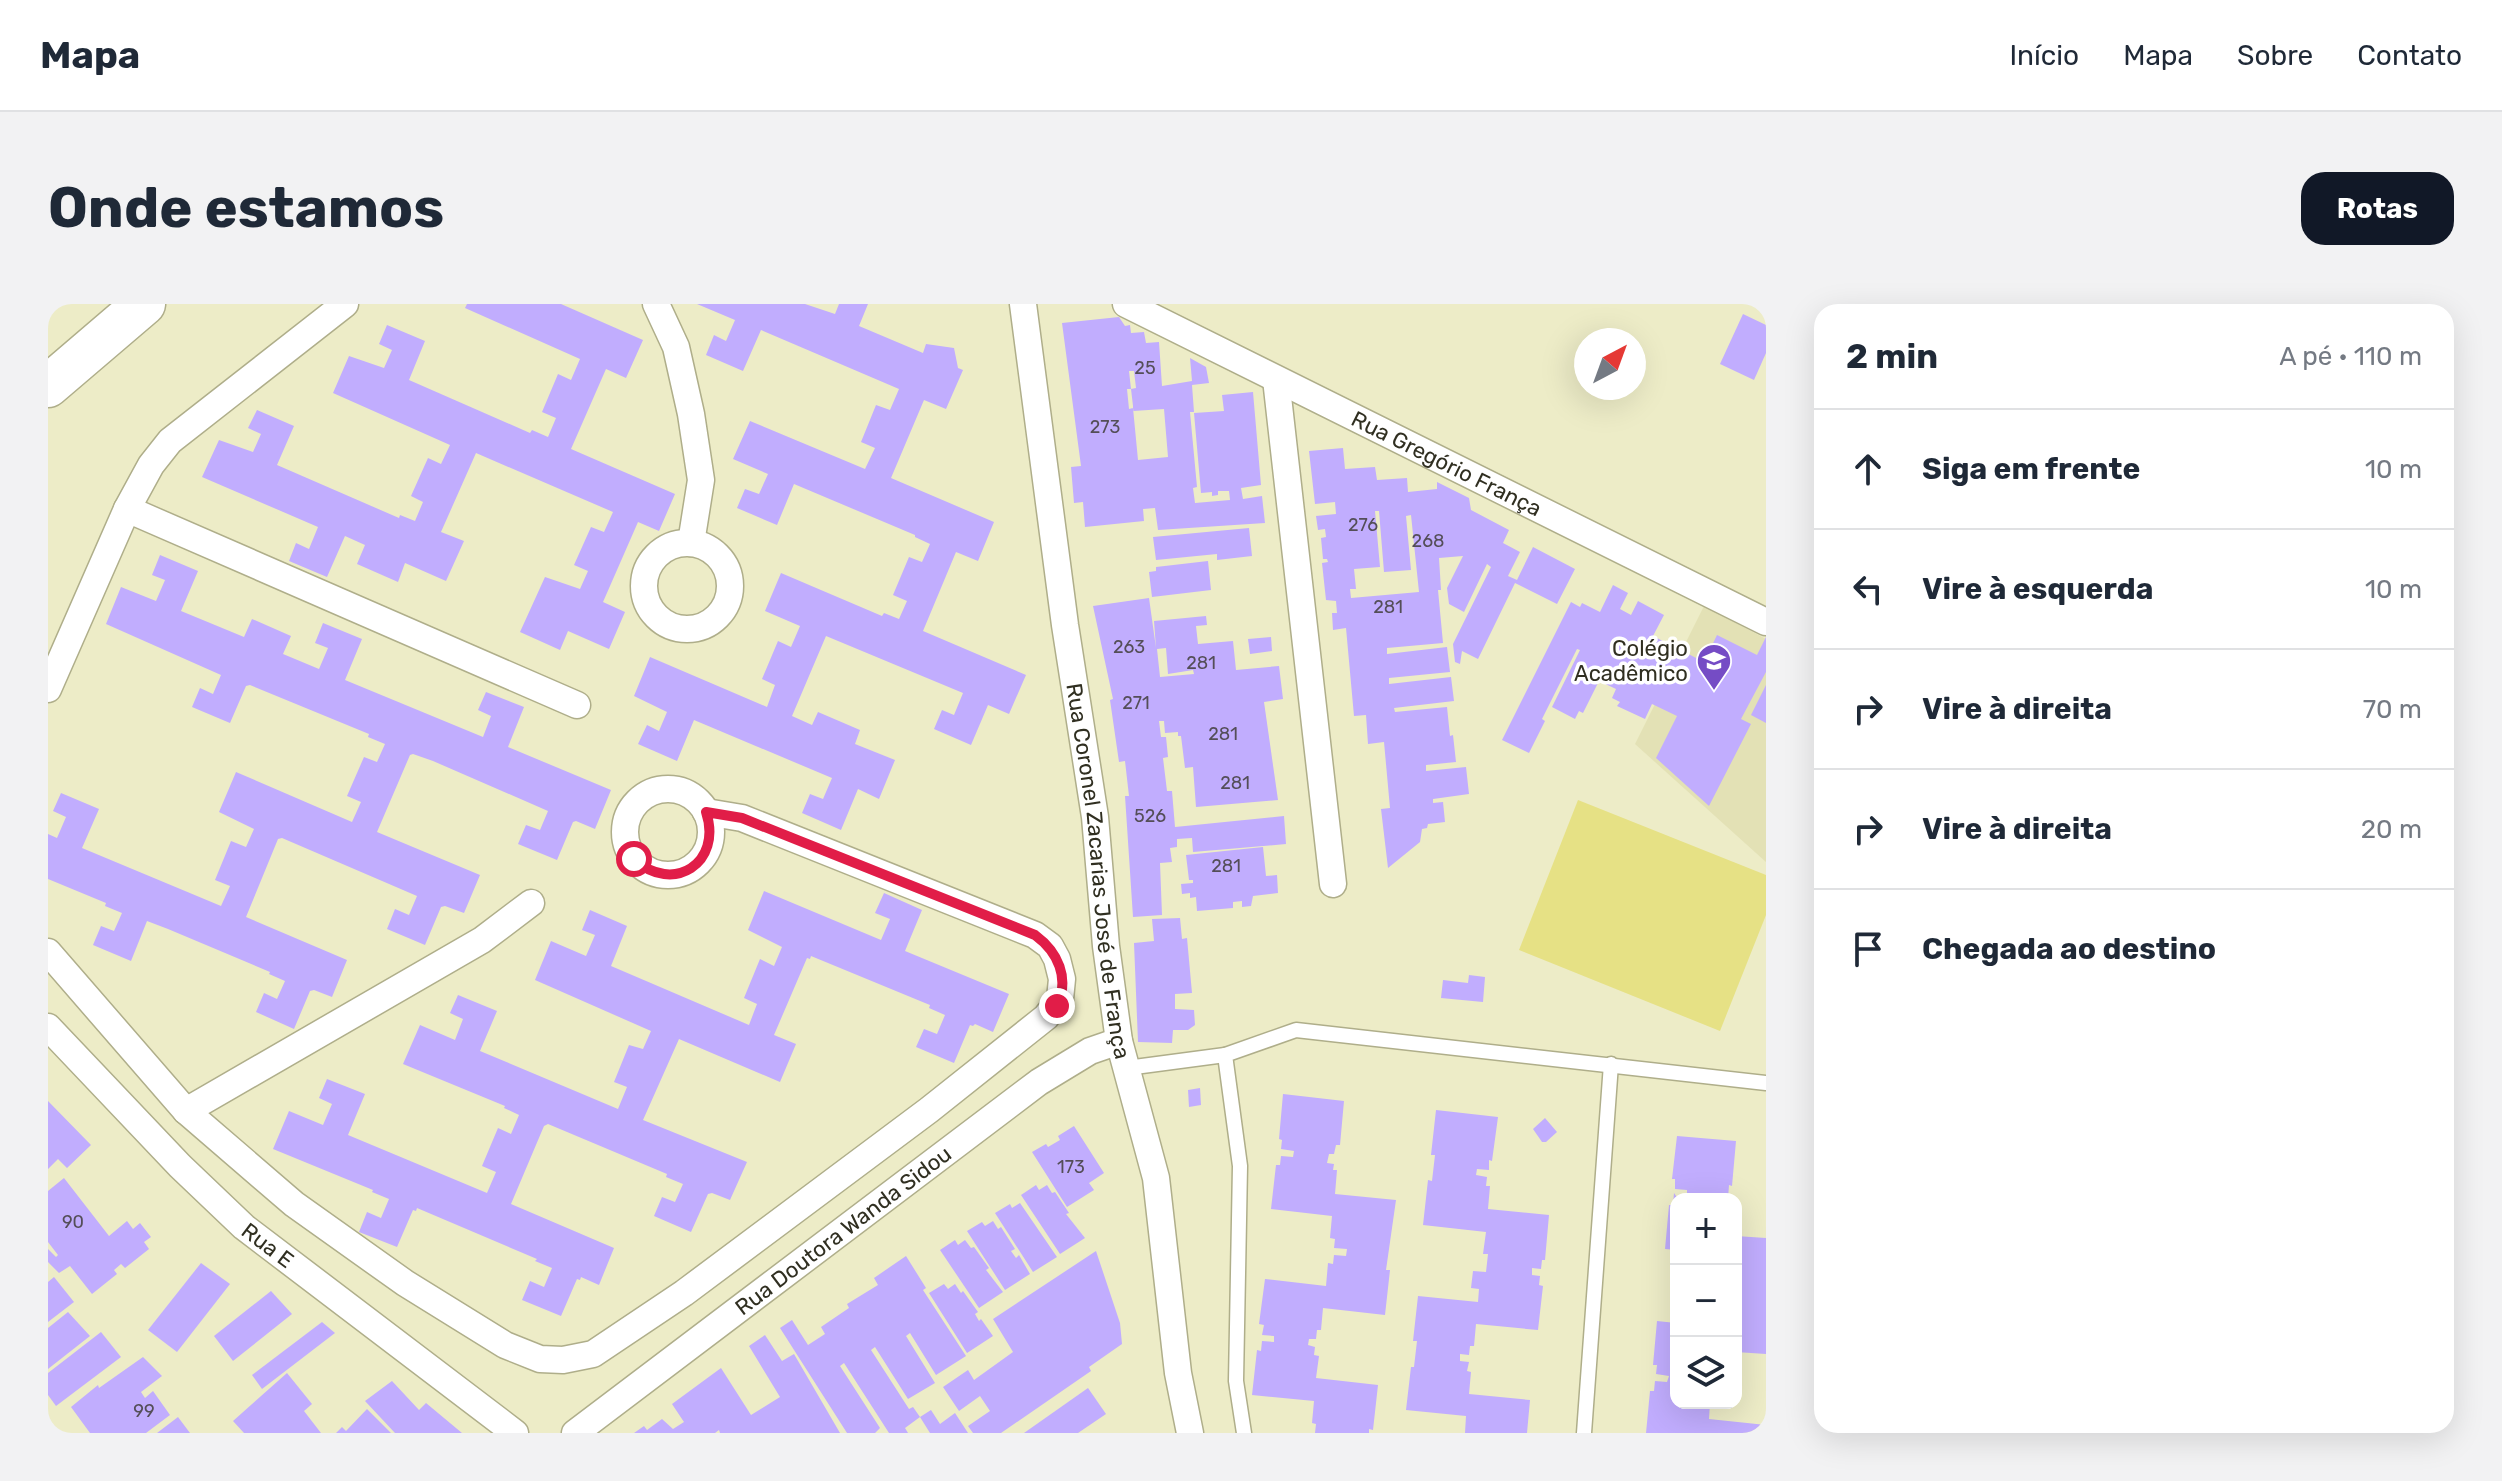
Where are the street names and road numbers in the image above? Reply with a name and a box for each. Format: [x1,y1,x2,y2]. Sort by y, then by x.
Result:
street label: Rua Gregório França [1347,405,1546,522]
street label: Rua Coronel Zacarias José de França [1061,681,1137,1062]
street label: Rua Doutora Wanda Sidou [729,1140,956,1321]
street label: Rua E [236,1217,299,1274]

